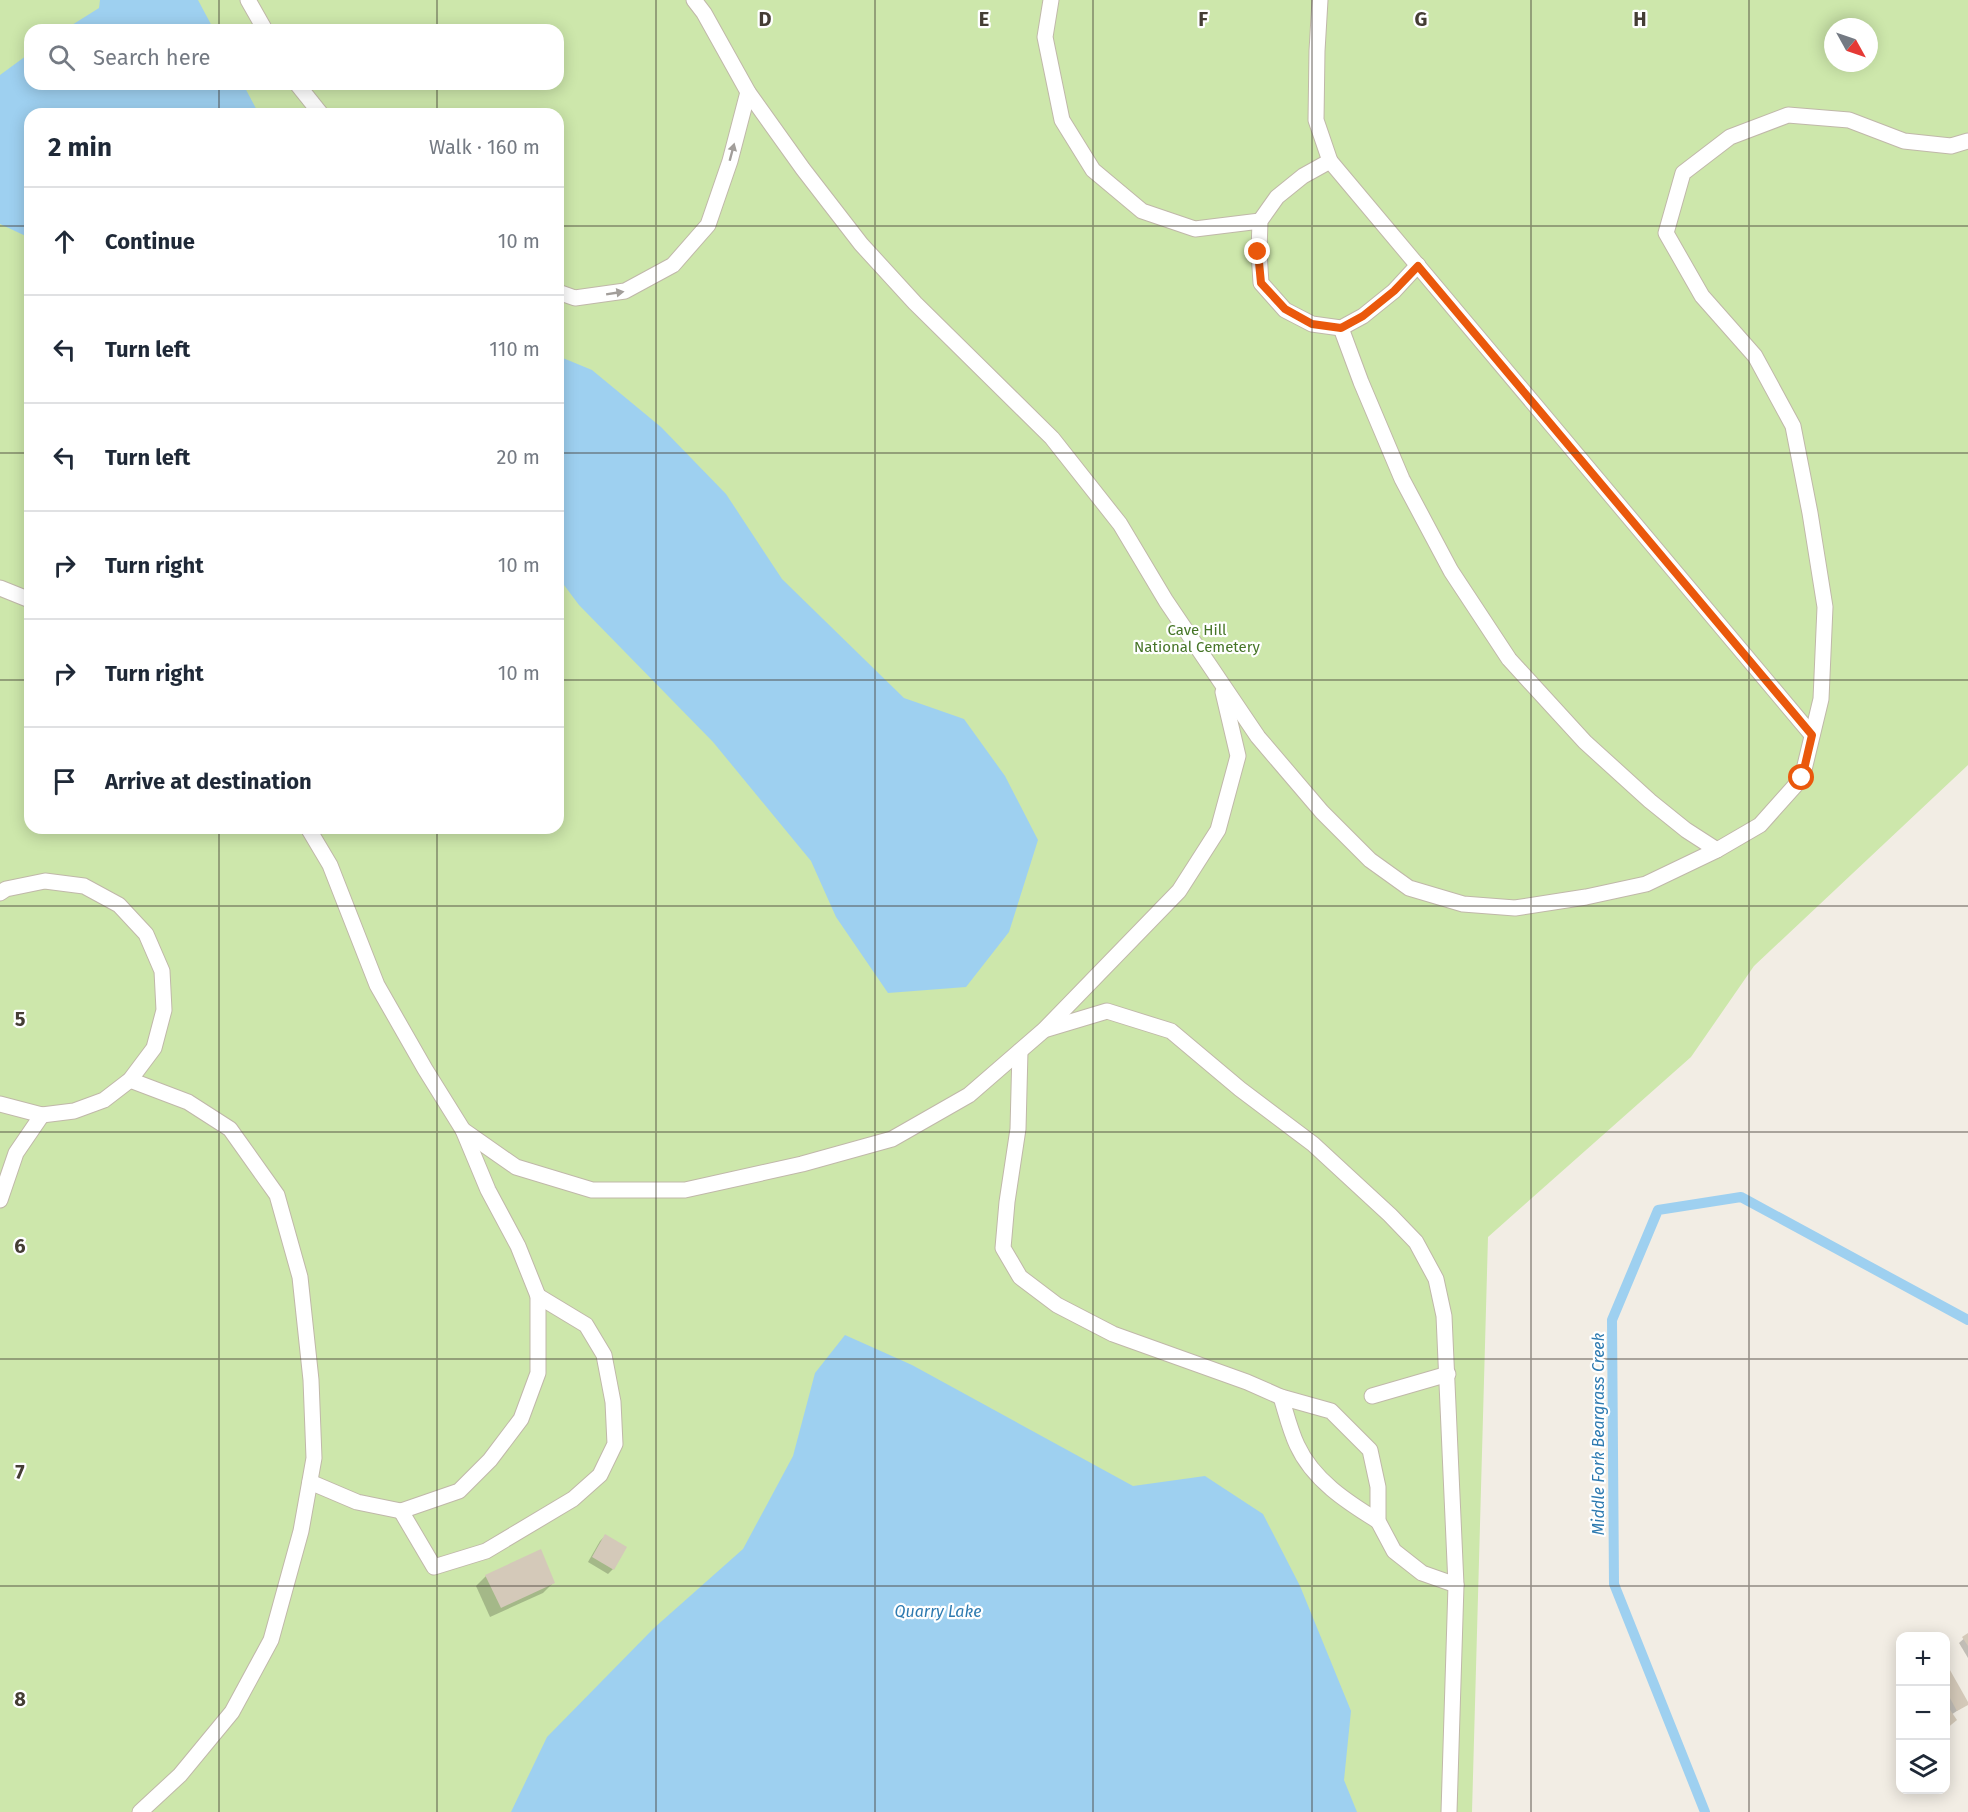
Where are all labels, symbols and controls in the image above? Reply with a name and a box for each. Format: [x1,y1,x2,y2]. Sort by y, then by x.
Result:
text: D [758,7,772,31]
text: E [979,7,989,31]
text: F [1198,7,1208,31]
text: G [1415,7,1427,31]
text: H [1633,7,1647,31]
north arrow [1824,18,1878,72]
search box [24,24,564,90]
icon: search [45,41,78,74]
text: Search here [93,44,211,71]
text: 2 min [48,132,112,163]
text: Walk · 160 m [429,135,540,159]
one-way arrow [728,143,737,161]
icon: ahead [48,225,81,258]
text: Continue [105,228,195,255]
text: 10 m [498,229,540,253]
route end [1244,238,1270,264]
one-way arrow [606,288,625,297]
icon: left [48,333,81,366]
text: Turn left [105,336,190,363]
text: 110 m [489,337,540,361]
icon: left [48,441,81,474]
text: Turn left [105,444,190,471]
text: 20 m [497,445,540,469]
icon: right [48,549,81,582]
text: Turn right [105,552,204,579]
text: 10 m [498,553,540,577]
park label: Cave Hill National Cemetery [1134,621,1261,656]
icon: right [48,657,81,690]
text: Turn right [105,660,204,687]
text: 10 m [498,661,540,685]
route start [1788,764,1814,790]
icon: arrive [48,765,81,798]
text: Arrive at destination [105,768,312,795]
text: 5 [15,1007,26,1031]
text: 6 [14,1234,26,1258]
water label: Middle Fork Beargrass Creek [1589,1332,1608,1535]
text: 7 [15,1460,25,1484]
water label: Quarry Lake [895,1602,981,1621]
map controls [1896,1632,1950,1794]
button: + [1896,1632,1950,1686]
button: − [1896,1686,1950,1740]
text: 8 [14,1687,26,1711]
button: layers [1896,1740,1950,1794]

